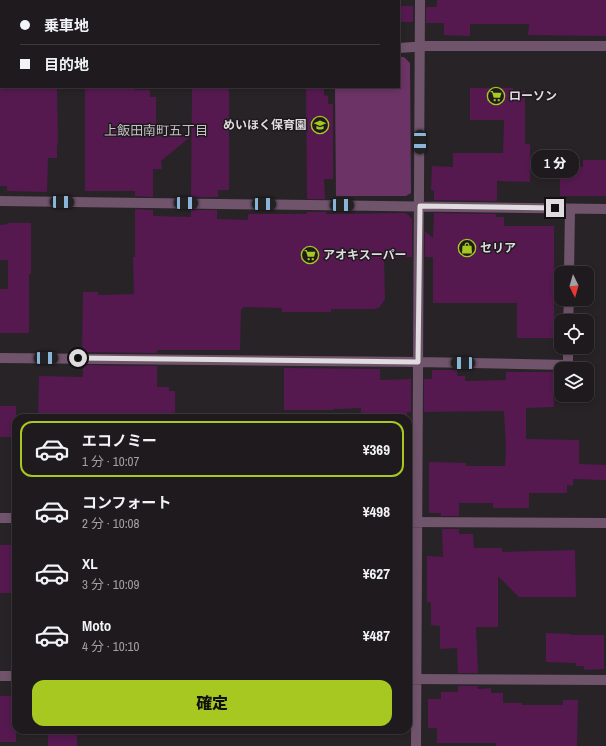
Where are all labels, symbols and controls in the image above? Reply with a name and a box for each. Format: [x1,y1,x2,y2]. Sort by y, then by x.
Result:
text: 乗車地 [44,15,89,36]
text: 目的地 [44,54,89,75]
supermarket icon: ローソン [486,86,506,106]
place label: ローソン [509,88,557,104]
school or university icon: めいほく保育園 [310,115,330,135]
place label: めいほく保育園 [223,117,307,133]
district label: 上飯田南町五丁目 [104,122,208,139]
car [414,130,426,154]
callout: 1 分 [531,150,579,178]
text: 1 分 [544,155,566,172]
car [50,196,74,208]
car [174,197,198,209]
car [252,198,276,210]
car [330,199,354,211]
route end [546,199,564,217]
shop icon: セリア [457,238,477,258]
place label: セリア [480,240,516,256]
supermarket icon: アオキスーパー [300,245,320,265]
place label: アオキスーパー [323,247,407,263]
north arrow [554,266,594,306]
map controls [554,266,594,402]
button: locate [554,314,594,354]
route start [69,349,87,367]
car [34,352,58,364]
car [451,357,475,369]
button: layers [554,362,594,402]
text: エコノミー [82,430,157,451]
icon: car [34,431,70,467]
text: ¥369 [363,439,390,460]
text: 1 分 · 10:07 [82,453,139,470]
text: コンフォート [82,492,172,513]
icon: car [34,493,70,529]
text: ¥498 [363,501,390,522]
text: 2 分 · 10:08 [82,515,139,532]
text: XL [82,553,98,574]
icon: car [34,555,70,591]
text: ¥627 [363,563,390,584]
text: 3 分 · 10:09 [82,576,139,593]
text: Moto [82,615,111,636]
icon: car [34,617,70,653]
text: ¥487 [363,625,390,646]
text: 4 分 · 10:10 [82,638,139,655]
button: 確定 [32,680,392,726]

